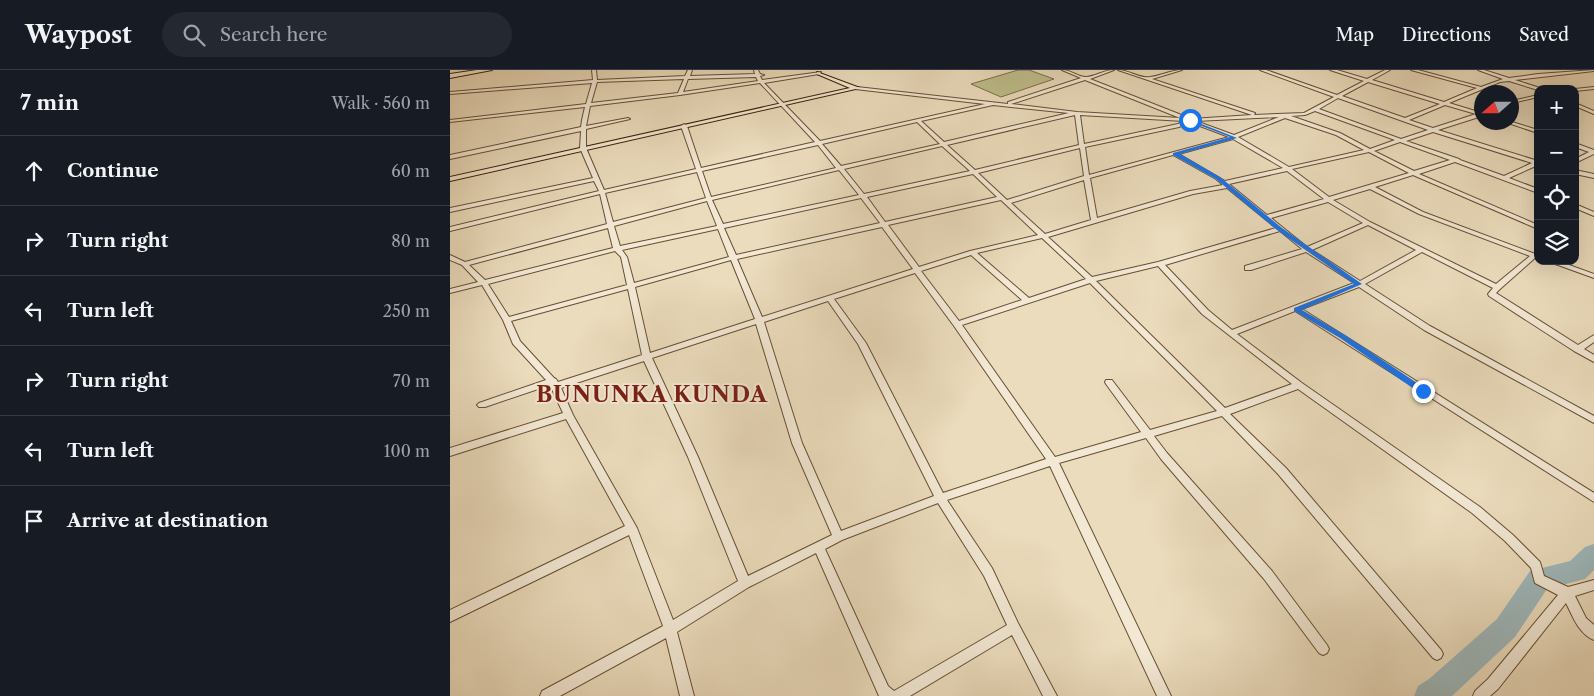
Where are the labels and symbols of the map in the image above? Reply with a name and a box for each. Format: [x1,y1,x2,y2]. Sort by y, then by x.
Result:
north arrow [1474,85,1519,130]
route start [1179,109,1202,132]
route end [1412,380,1435,403]
district label: BUNUNKA KUNDA [536,381,768,408]

